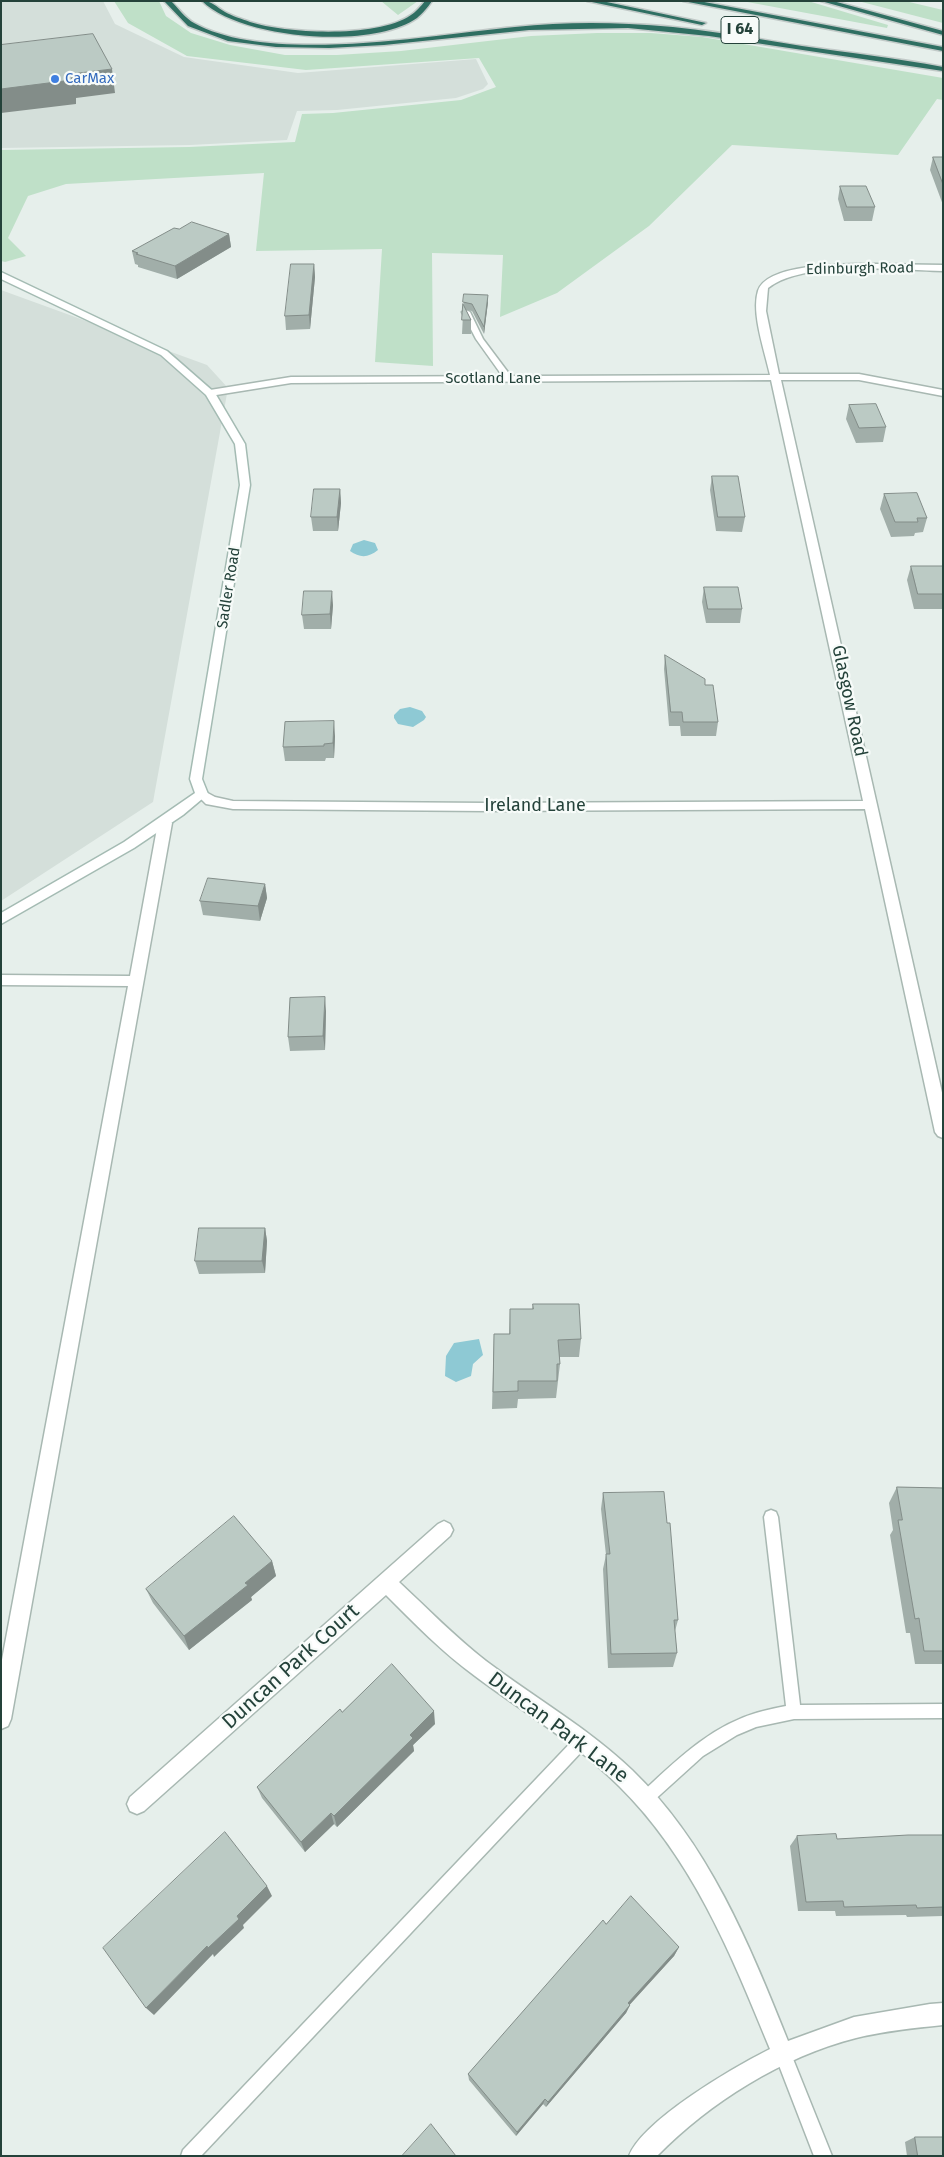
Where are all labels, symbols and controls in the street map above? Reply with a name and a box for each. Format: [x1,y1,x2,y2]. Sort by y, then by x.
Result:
road number: I 64 [721,16,759,44]
place label: CarMax [65,70,114,88]
marker: CarMax [49,73,61,85]
street label: Edinburgh Road [806,259,914,279]
street label: Scotland Lane [445,370,541,388]
street label: Sadler Road [214,546,244,630]
street label: Glasgow Road [827,643,871,759]
street label: Ireland Lane [484,795,586,817]
street label: Duncan Park Court [217,1599,365,1735]
street label: Duncan Park Lane [483,1667,633,1789]

